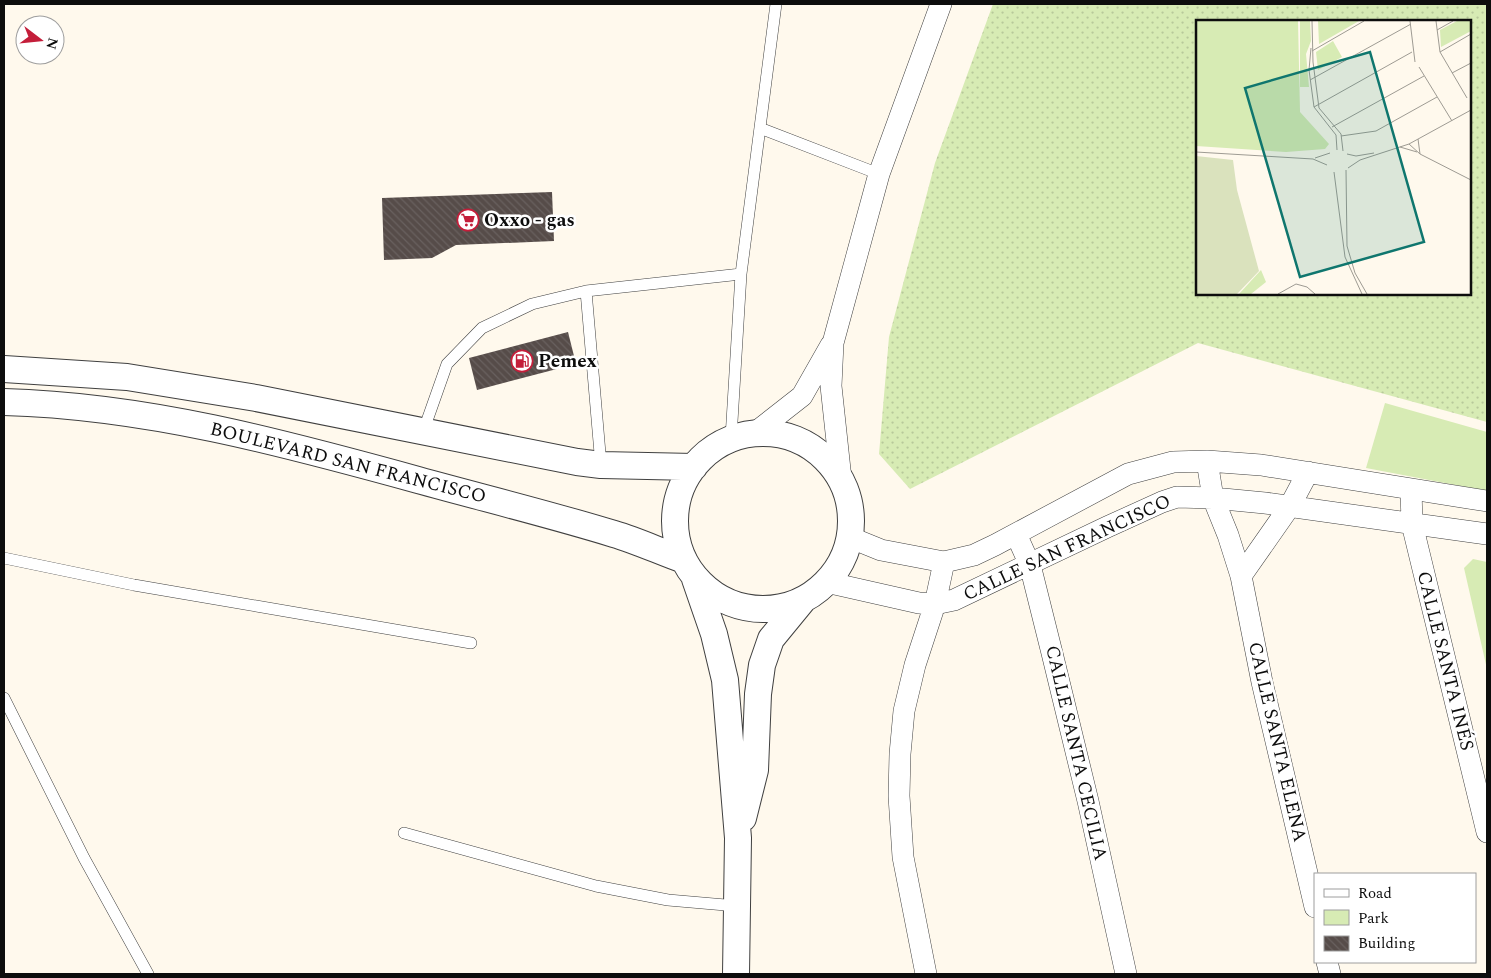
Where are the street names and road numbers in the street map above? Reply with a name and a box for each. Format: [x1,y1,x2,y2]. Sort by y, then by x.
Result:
street label: BOULEVARD SAN FRANCISCO [207,415,489,511]
street label: CALLE SAN FRANCISCO [958,487,1176,609]
street label: CALLE SANTA INÉS [1409,568,1481,754]
street label: CALLE SANTA ELENA [1240,639,1314,845]
street label: CALLE SANTA CECILIA [1037,643,1115,863]

